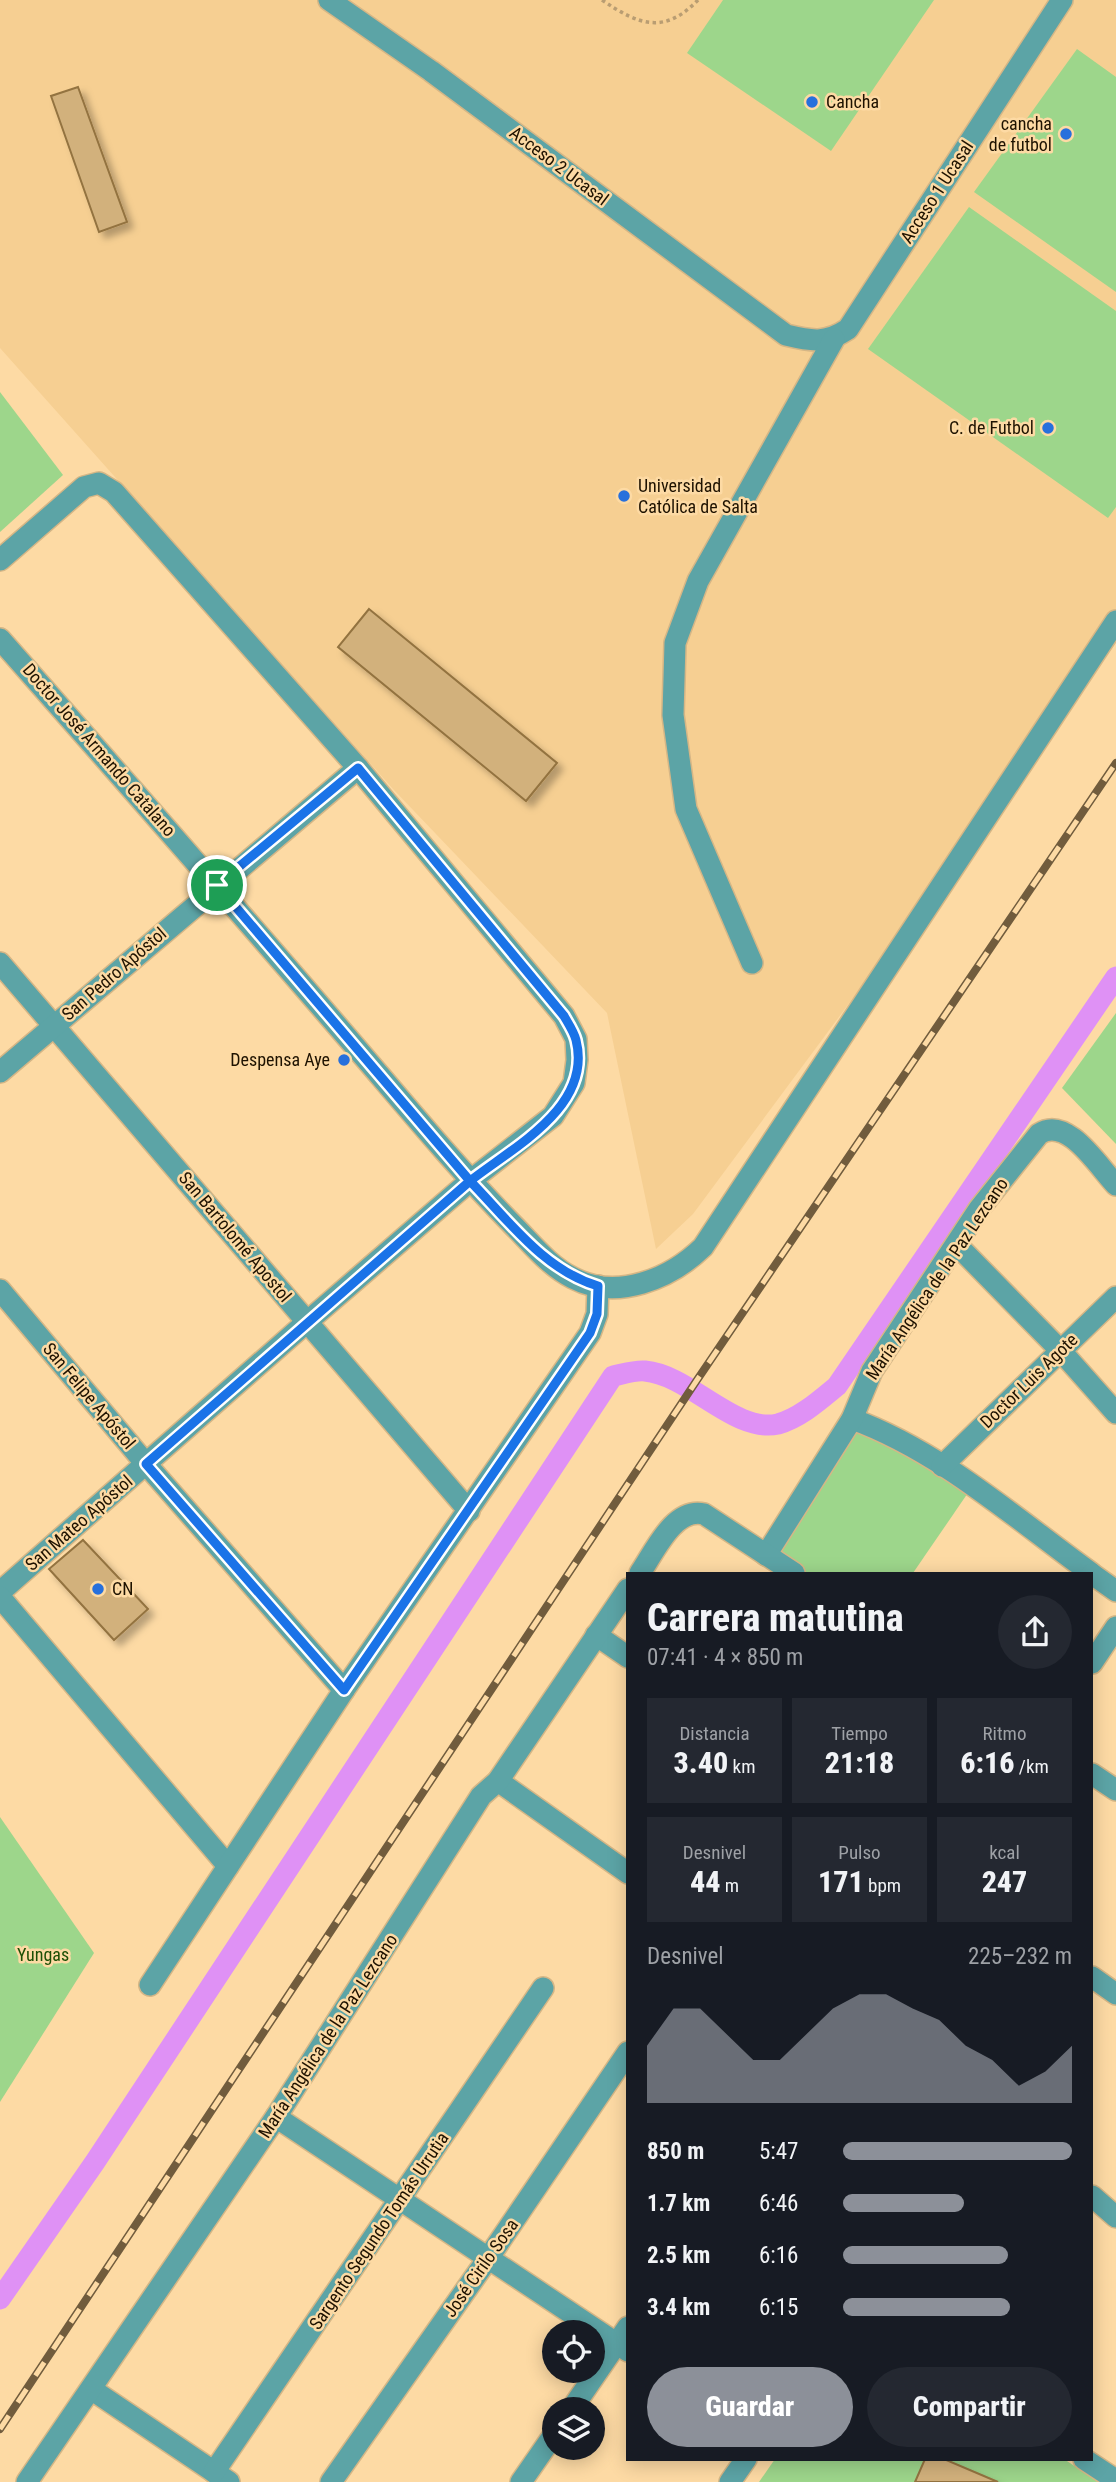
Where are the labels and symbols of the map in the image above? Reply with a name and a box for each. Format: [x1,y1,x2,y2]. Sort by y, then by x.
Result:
place label: Cancha [826,91,879,112]
marker: Cancha [804,94,820,110]
place label: cancha de futbol [989,113,1052,155]
street label: Acceso 2 Ucasal [506,122,613,209]
marker: cancha de futbol [1058,126,1074,142]
street label: Acceso 1 Ucasal [896,137,977,247]
place label: C. de Futbol [949,417,1034,438]
marker: C. de Futbol [1040,420,1056,436]
place label: Universidad Católica de Salta [638,475,758,517]
marker: Universidad Católica de Salta [616,488,632,504]
street label: Doctor José Armando Catalano [19,659,180,840]
pin [187,855,247,915]
street label: San Pedro Apóstol [57,923,170,1025]
place label: Despensa Aye [230,1049,330,1070]
marker: Despensa Aye [336,1052,352,1068]
street label: San Bartolomé Apostol [175,1167,296,1306]
street label: María Angélica de la Paz Lezcano [861,1174,1012,1384]
street label: Doctor Luis Agote [976,1329,1082,1432]
street label: San Felipe Apóstol [39,1338,140,1453]
street label: San Mateo Apóstol [21,1470,136,1575]
place label: CN [112,1578,133,1599]
marker: CN [90,1581,106,1597]
street label: María Angélica de la Paz Lezcano [254,1930,401,2142]
park label: Yungas [17,1944,69,1965]
street label: Sargento Segundo Tomás Urrutia [305,2128,453,2333]
street label: José Cirilo Sosa [439,2215,522,2321]

